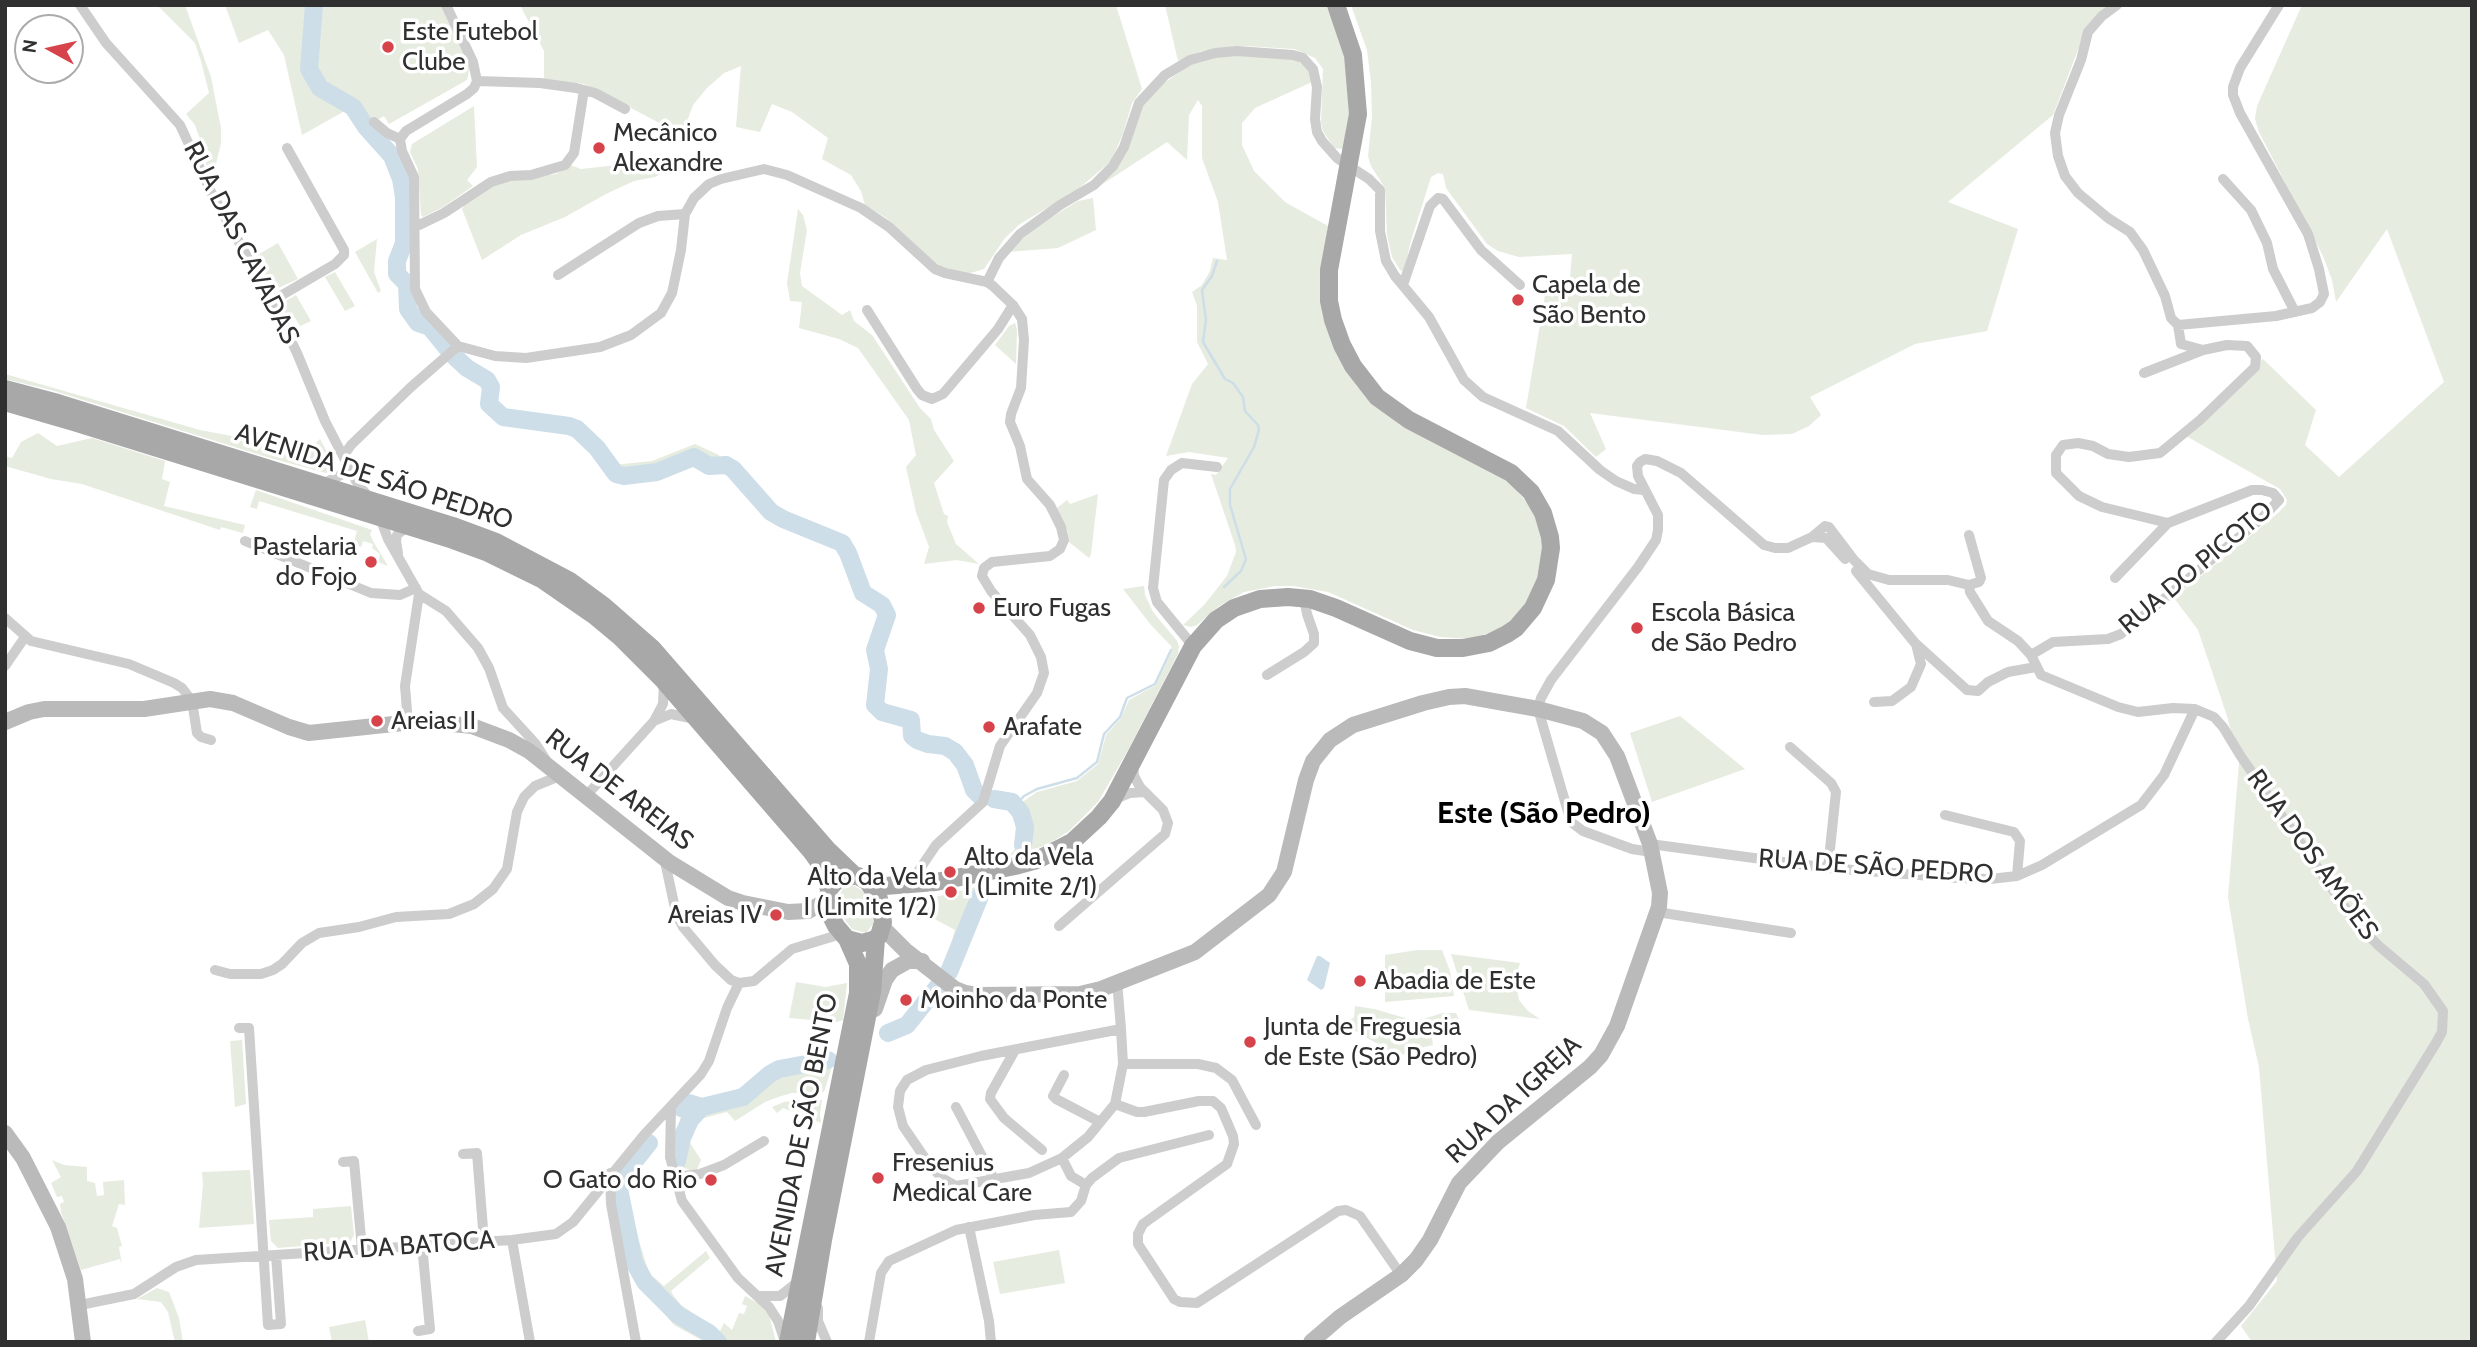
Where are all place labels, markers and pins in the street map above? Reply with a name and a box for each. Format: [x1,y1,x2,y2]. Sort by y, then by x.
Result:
place label: Este Futebol Clube [402,16,538,78]
marker: Este Futebol Clube [380,39,396,55]
place label: Mecânico Alexandre [613,117,723,178]
marker: Mecânico Alexandre [591,140,607,156]
place label: Capela de São Bento [1532,269,1646,330]
marker: Capela de São Bento [1510,292,1526,308]
place label: Pastelaria do Fojo [252,531,357,592]
marker: Pastelaria do Fojo [363,554,379,570]
place label: Euro Fugas [993,592,1111,624]
place label: Escola Básica de São Pedro [1651,597,1797,658]
marker: Euro Fugas [971,600,987,616]
marker: Escola Básica de São Pedro [1629,620,1645,636]
place label: Areias II [391,705,476,737]
place label: Arafate [1003,711,1082,743]
marker: Areias II [369,713,385,729]
marker: Arafate [981,719,997,735]
place label: Alto da Vela I (Limite 2/1) [964,841,1097,903]
place label: Alto da Vela I (Limite 1/2) [803,861,937,922]
marker: Alto da Vela I (Limite 2/1) [942,864,958,880]
marker: Alto da Vela I (Limite 1/2) [943,884,959,900]
place label: Areias IV [668,899,762,931]
marker: Areias IV [768,907,784,923]
place label: Abadia de Este [1374,965,1536,997]
marker: Abadia de Este [1352,973,1368,989]
place label: Moinho da Ponte [920,984,1107,1016]
marker: Moinho da Ponte [898,992,914,1008]
place label: Junta de Freguesia de Este (São Pedro) [1264,1011,1478,1072]
marker: Junta de Freguesia de Este (São Pedro) [1242,1034,1258,1050]
place label: Fresenius Medical Care [892,1147,1032,1208]
place label: O Gato do Rio [543,1164,697,1196]
marker: Fresenius Medical Care [870,1170,886,1186]
marker: O Gato do Rio [703,1172,719,1188]

